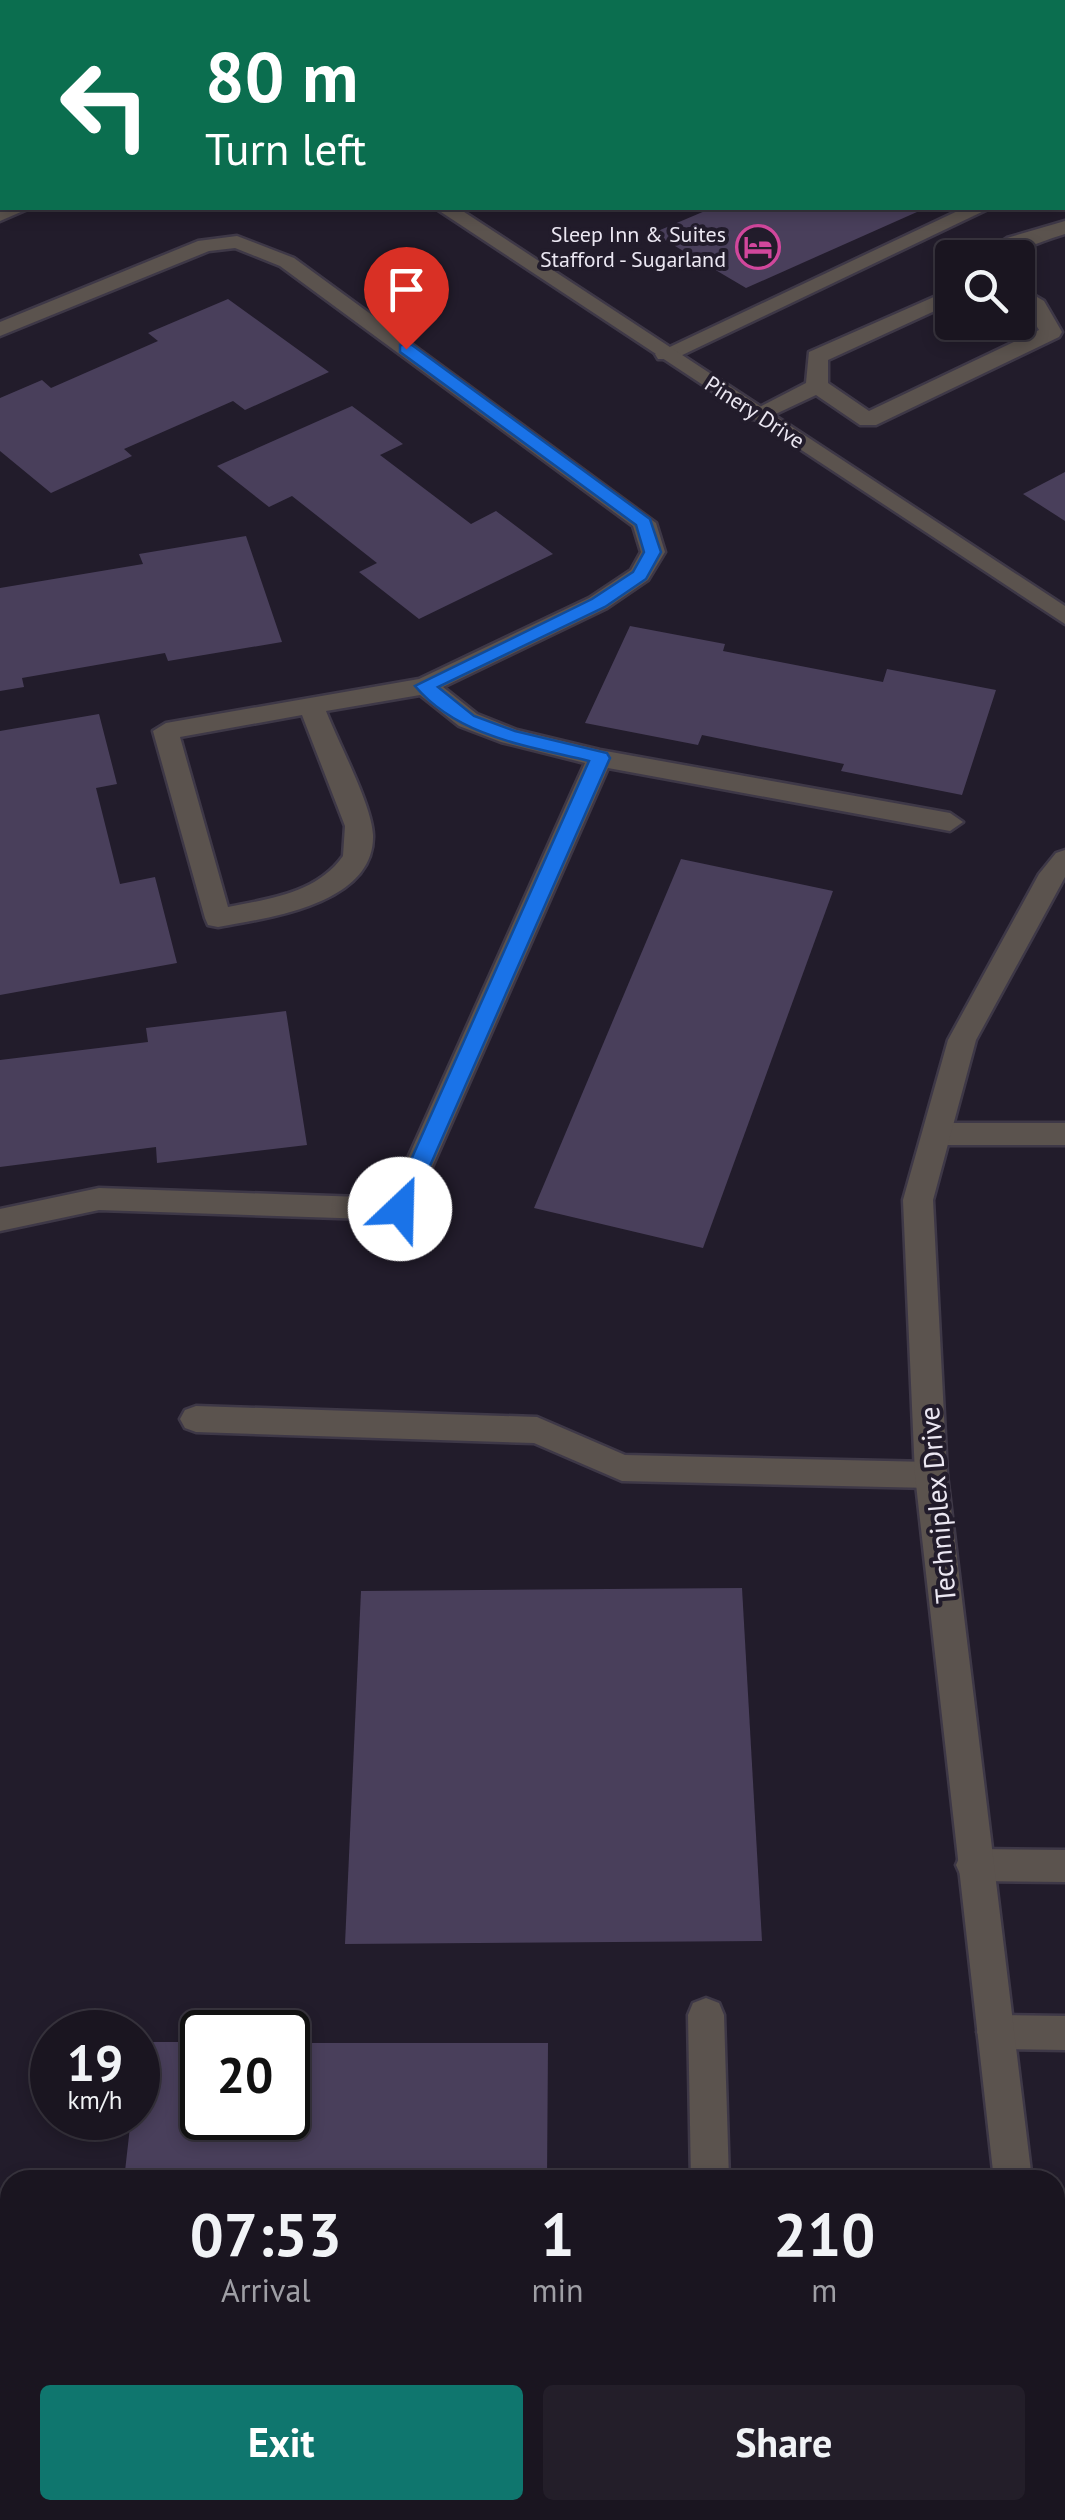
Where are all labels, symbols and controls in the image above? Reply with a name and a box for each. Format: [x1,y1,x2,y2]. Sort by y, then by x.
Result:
text: 80 m [205,31,358,121]
icon: left [40,40,170,170]
text: Turn left [205,119,366,177]
place label: Sleep Inn & Suites Stafford - Sugarland [540,220,726,273]
hotel icon: Sleep Inn & Suites Stafford - Sugarland [735,224,781,270]
map controls [935,240,1035,340]
button: search [935,240,1035,340]
pin [364,247,449,350]
icon: arrive [379,262,434,317]
street label: Pinery Drive [700,369,810,455]
position arrow [348,1157,452,1261]
street label: Techniplex Drive [910,1405,964,1605]
speed limit sign: 20 [180,2010,310,2140]
text: 19 [67,2030,123,2095]
text: km/h [68,2084,122,2116]
text: 07:53 [190,2195,342,2273]
text: 1 [541,2195,575,2273]
text: 210 [773,2195,875,2273]
text: Arrival [221,2269,311,2311]
text: min [532,2269,584,2311]
text: m [811,2269,837,2311]
button: Exit [40,2385,523,2500]
button: Share [543,2385,1025,2500]

